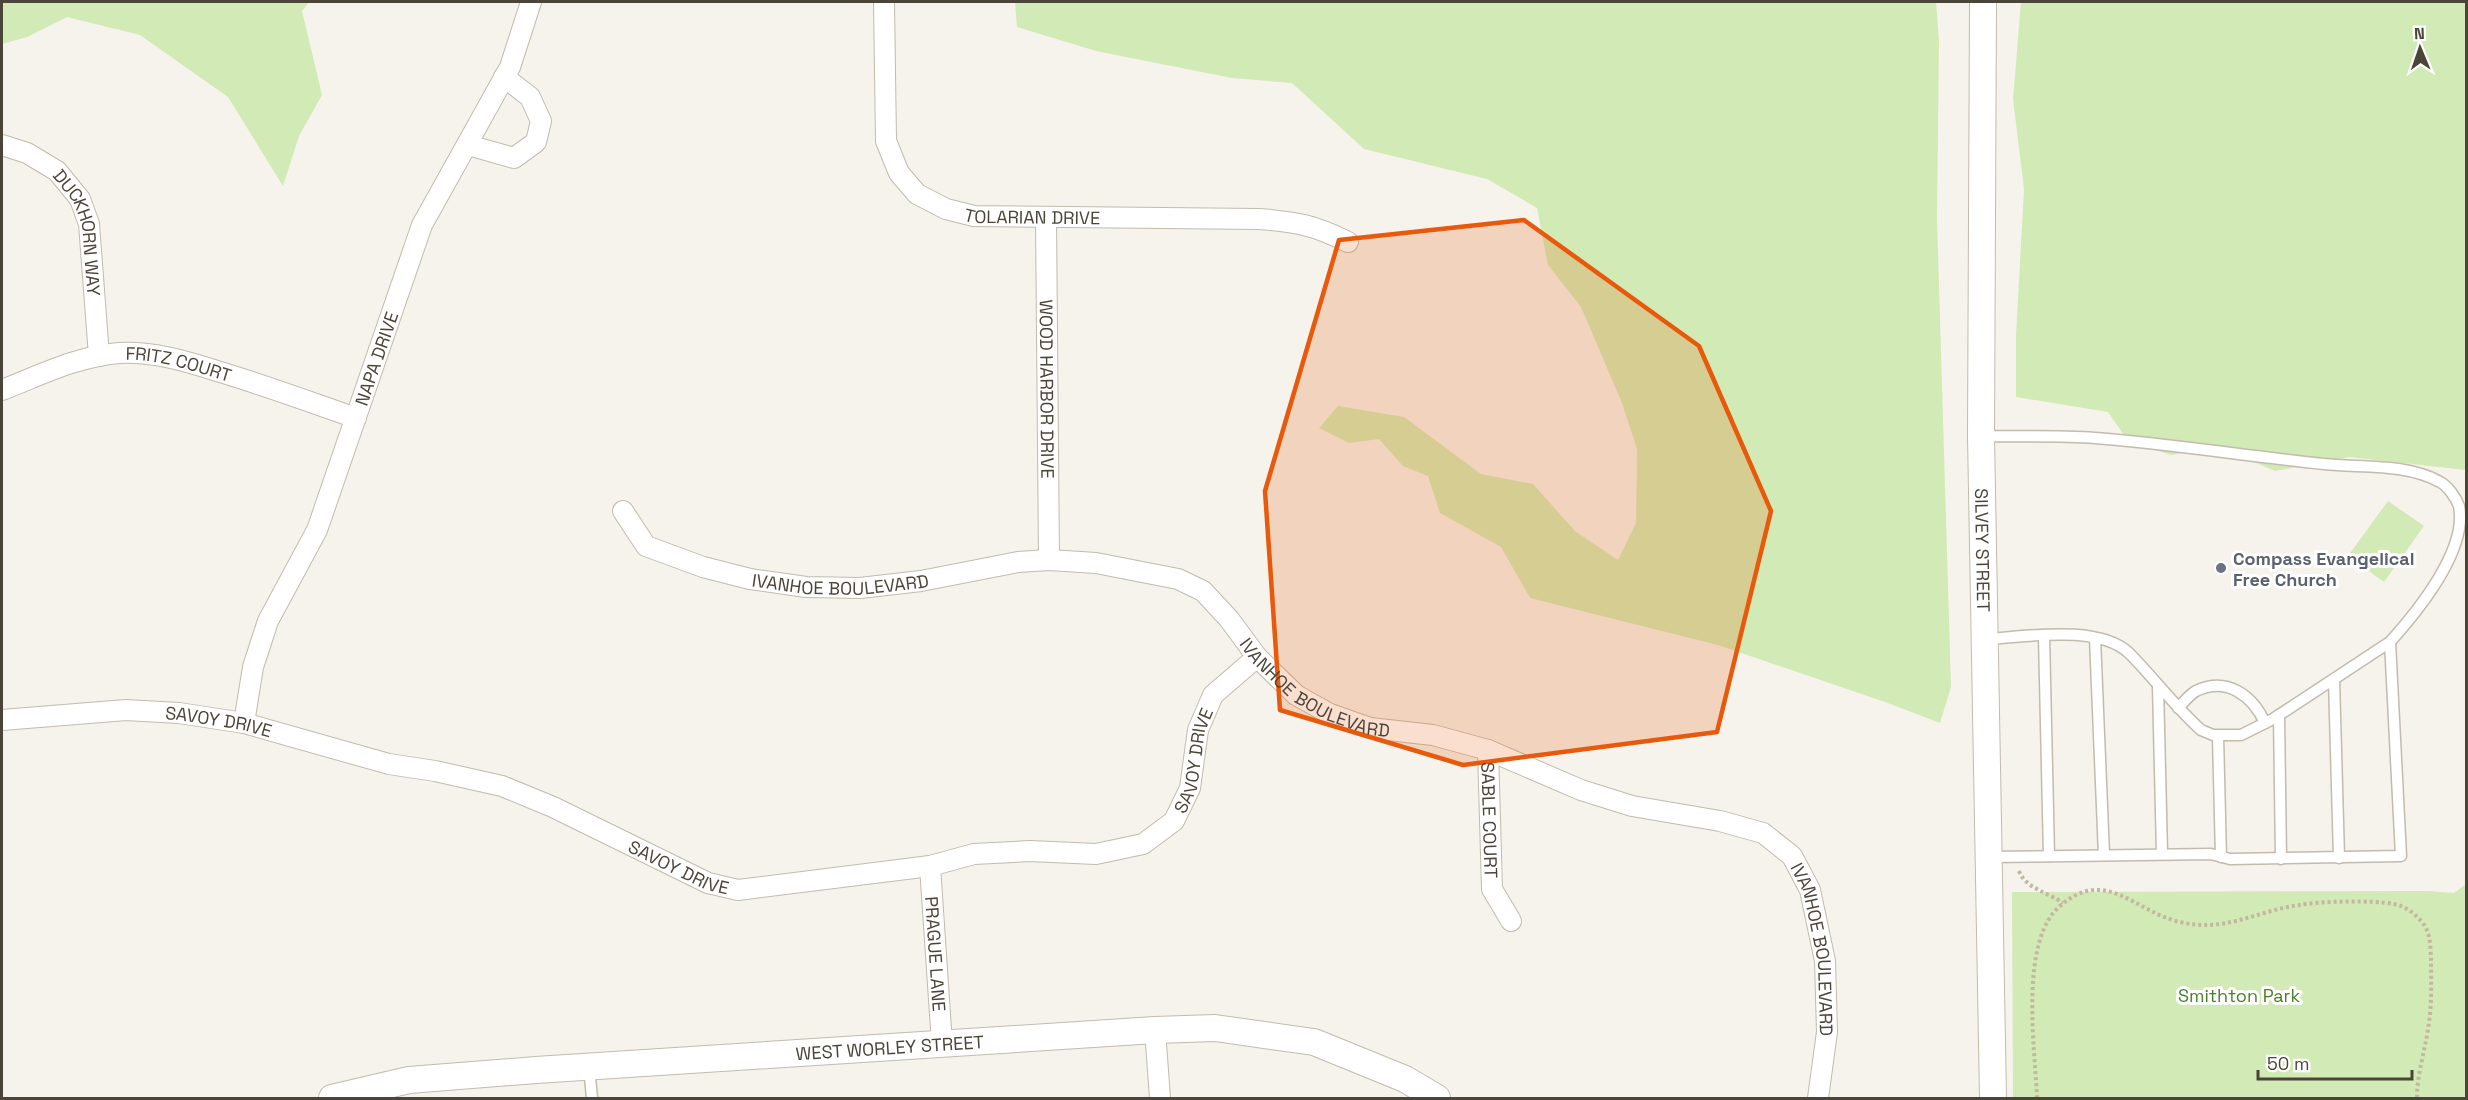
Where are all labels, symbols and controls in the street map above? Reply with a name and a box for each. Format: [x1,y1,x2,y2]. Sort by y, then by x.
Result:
north arrow [2390,18,2450,78]
text: N [2414,23,2425,44]
street label: DUCKHORN WAY [48,164,106,297]
street label: TOLARIAN DRIVE [962,202,1100,229]
street label: WOOD HARBOR DRIVE [1035,299,1060,479]
street label: NAPA DRIVE [349,308,403,408]
street label: FRITZ COURT [125,341,235,386]
street label: SILVEY STREET [1970,488,1996,613]
place label: Compass Evangelical Free Church [2233,547,2415,591]
marker: Compass Evangelical Free Church [2214,561,2228,575]
street label: IVANHOE BOULEVARD [751,568,931,600]
street label: IVANHOE BOULEVARD [1235,633,1391,742]
street label: SAVOY DRIVE [165,701,275,742]
street label: SAVOY DRIVE [1168,704,1218,817]
street label: SABLE COURT [1477,762,1503,879]
street label: SAVOY DRIVE [625,834,731,899]
street label: IVANHOE BOULEVARD [1786,858,1839,1036]
street label: PRAGUE LANE [921,896,951,1012]
park label: Smithton Park [2178,984,2300,1007]
street label: WEST WORLEY STREET [795,1030,985,1065]
scale bar [2258,1043,2412,1081]
text: 50 m [2267,1052,2309,1075]

